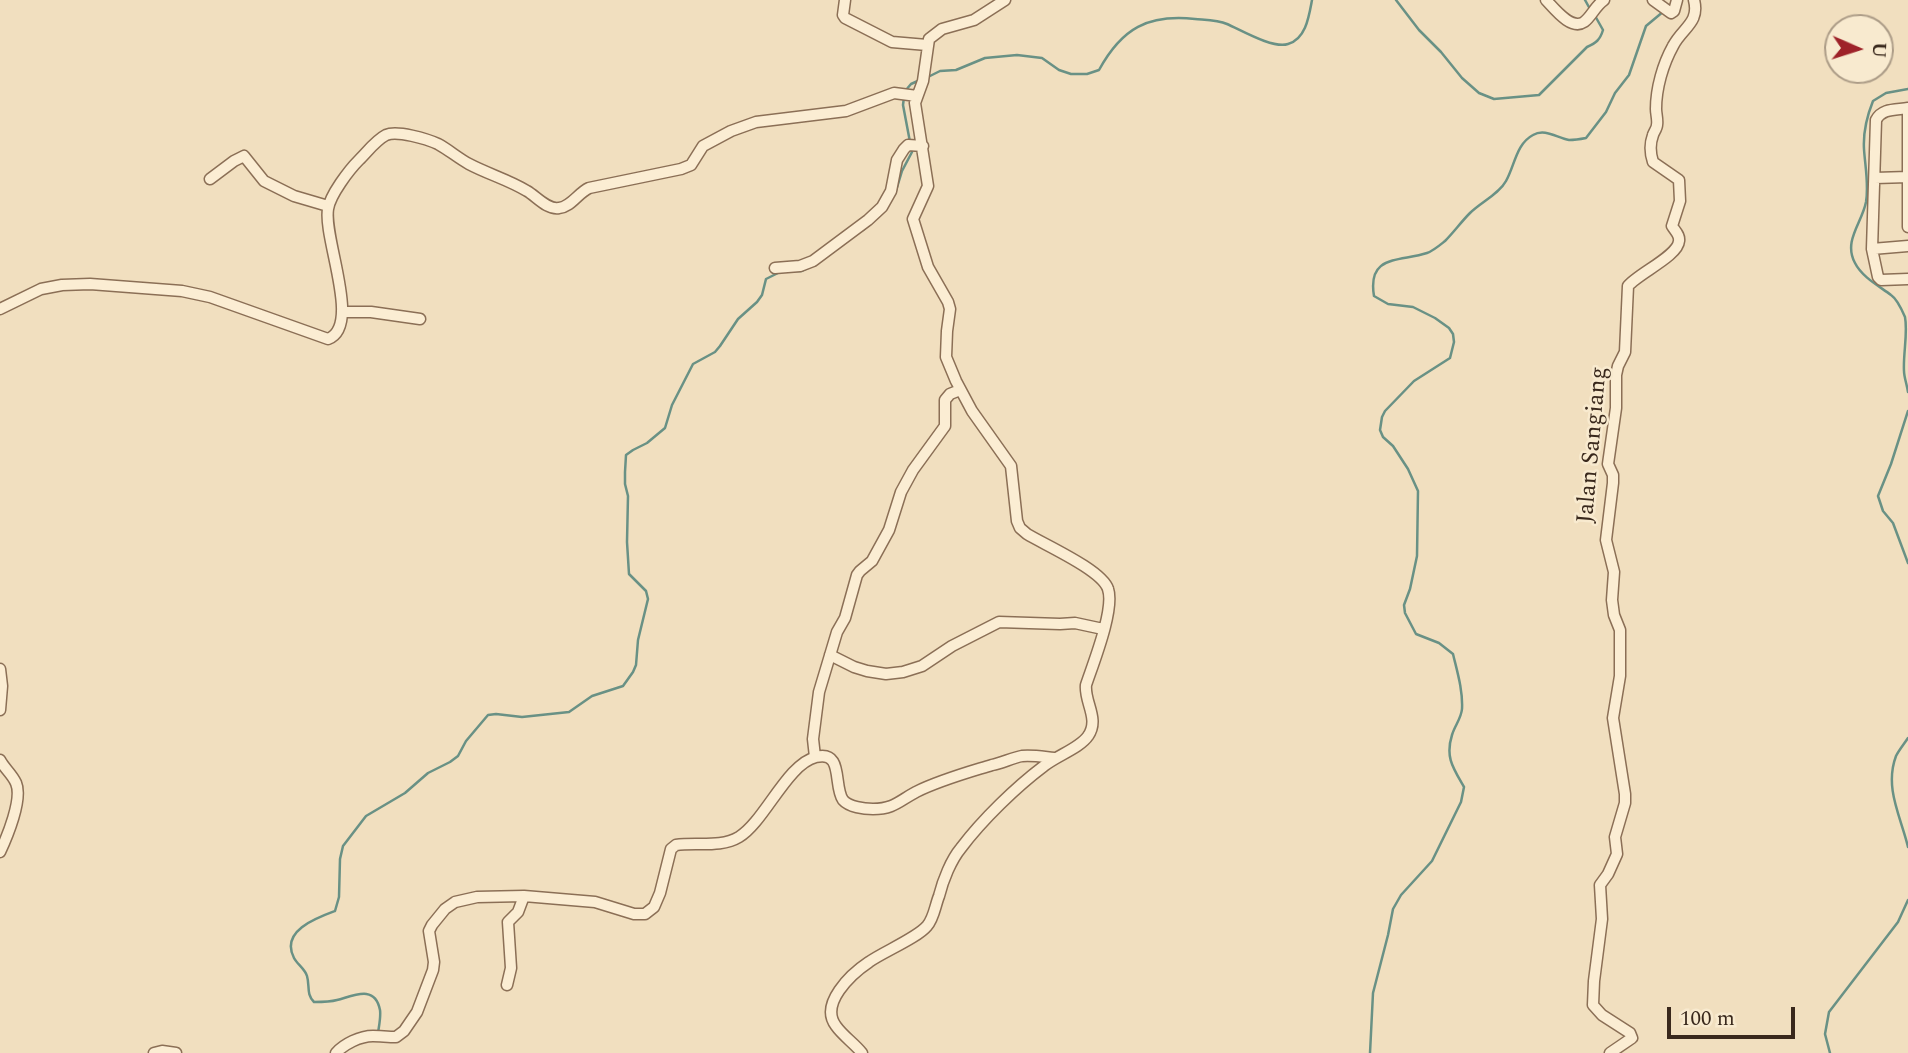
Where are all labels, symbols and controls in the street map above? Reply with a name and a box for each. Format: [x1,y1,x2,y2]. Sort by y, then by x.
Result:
north arrow [1824,14,1894,84]
text: U [1864,41,1893,59]
street label: Jalan Sangiang [1573,365,1615,525]
scale bar [1670,993,1798,1038]
text: 100 m [1680,1003,1735,1035]

